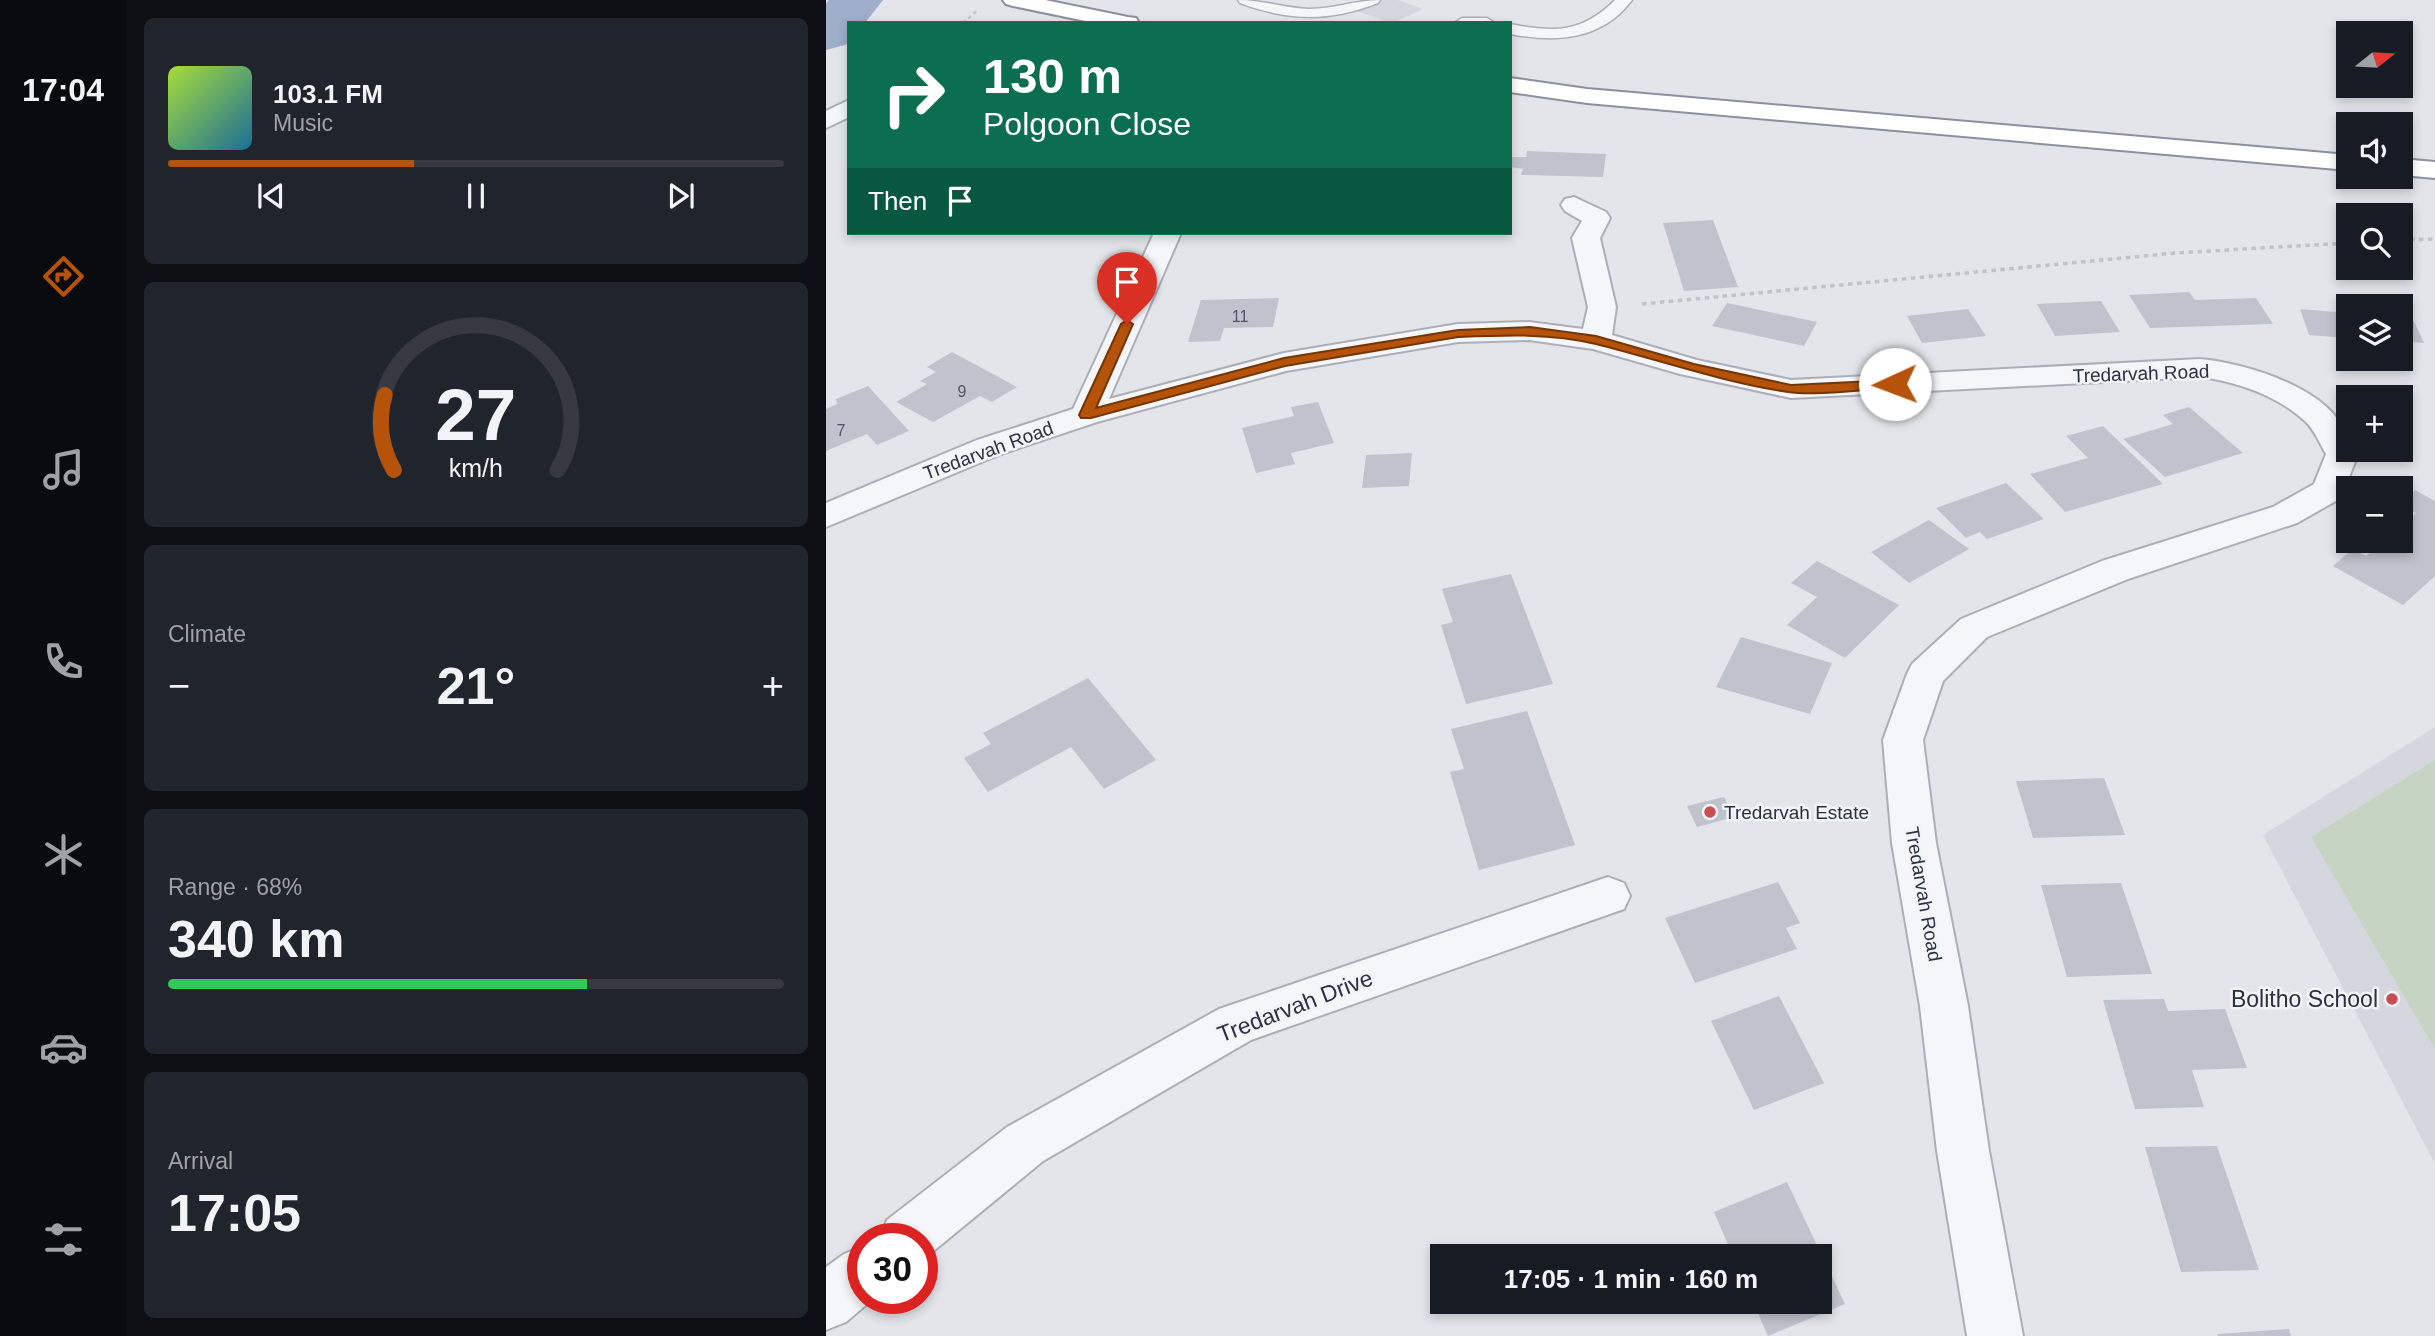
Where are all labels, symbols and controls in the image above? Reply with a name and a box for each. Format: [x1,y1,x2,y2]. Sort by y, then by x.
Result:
north arrow [2336,21,2413,98]
map controls [2336,21,2413,553]
icon: right [868,49,959,140]
text: 130 m [983,49,1122,103]
text: 17:04 [22,72,104,108]
text: 103.1 FM [273,79,383,109]
text: Polgoon Close [983,106,1191,142]
text: Music [273,110,333,136]
button: sound [2336,112,2413,189]
icon: previous [252,177,290,215]
icon: pause [457,177,495,215]
icon: next [662,177,700,215]
icon: arrive [941,182,979,220]
text: Then [868,186,927,216]
button: search [2336,203,2413,280]
icon: directions [39,252,88,301]
pin [1097,252,1157,324]
icon: arrive [1108,263,1146,301]
button: layers [2336,294,2413,371]
house number: 11 [1232,308,1248,325]
position arrow [1858,347,1932,421]
street label: Tredarvah Road [2072,361,2210,386]
text: 27 [436,375,516,456]
house number: 9 [958,383,967,400]
button: + [2336,385,2413,462]
street label: Tredarvah Road [920,417,1056,484]
house number: 7 [837,422,846,439]
icon: music [39,445,88,494]
text: km/h [449,454,503,482]
button: − [2336,476,2413,553]
text: Climate [168,621,246,647]
icon: phone [39,637,88,686]
text: 21° [437,657,515,715]
text: − [168,665,190,707]
text: + [762,665,784,707]
place label: Tredarvah Estate [1724,802,1869,823]
marker: Tredarvah Estate [1702,804,1718,820]
street label: Tredarvah Road [1901,825,1946,963]
icon: climate [39,830,88,879]
text: Range · 68% [168,874,302,900]
text: 340 km [168,910,344,968]
street label: Tredarvah Drive [1214,964,1376,1048]
place label: Bolitho School [2231,986,2378,1012]
marker: Bolitho School [2384,991,2400,1007]
icon: car [39,1023,88,1072]
text: Arrival [168,1148,233,1174]
text: 17:05 [168,1184,301,1242]
icon: filters [39,1215,88,1264]
speed limit sign: 30 [847,1223,938,1314]
text: 17:05 · 1 min · 160 m [1504,1264,1758,1294]

